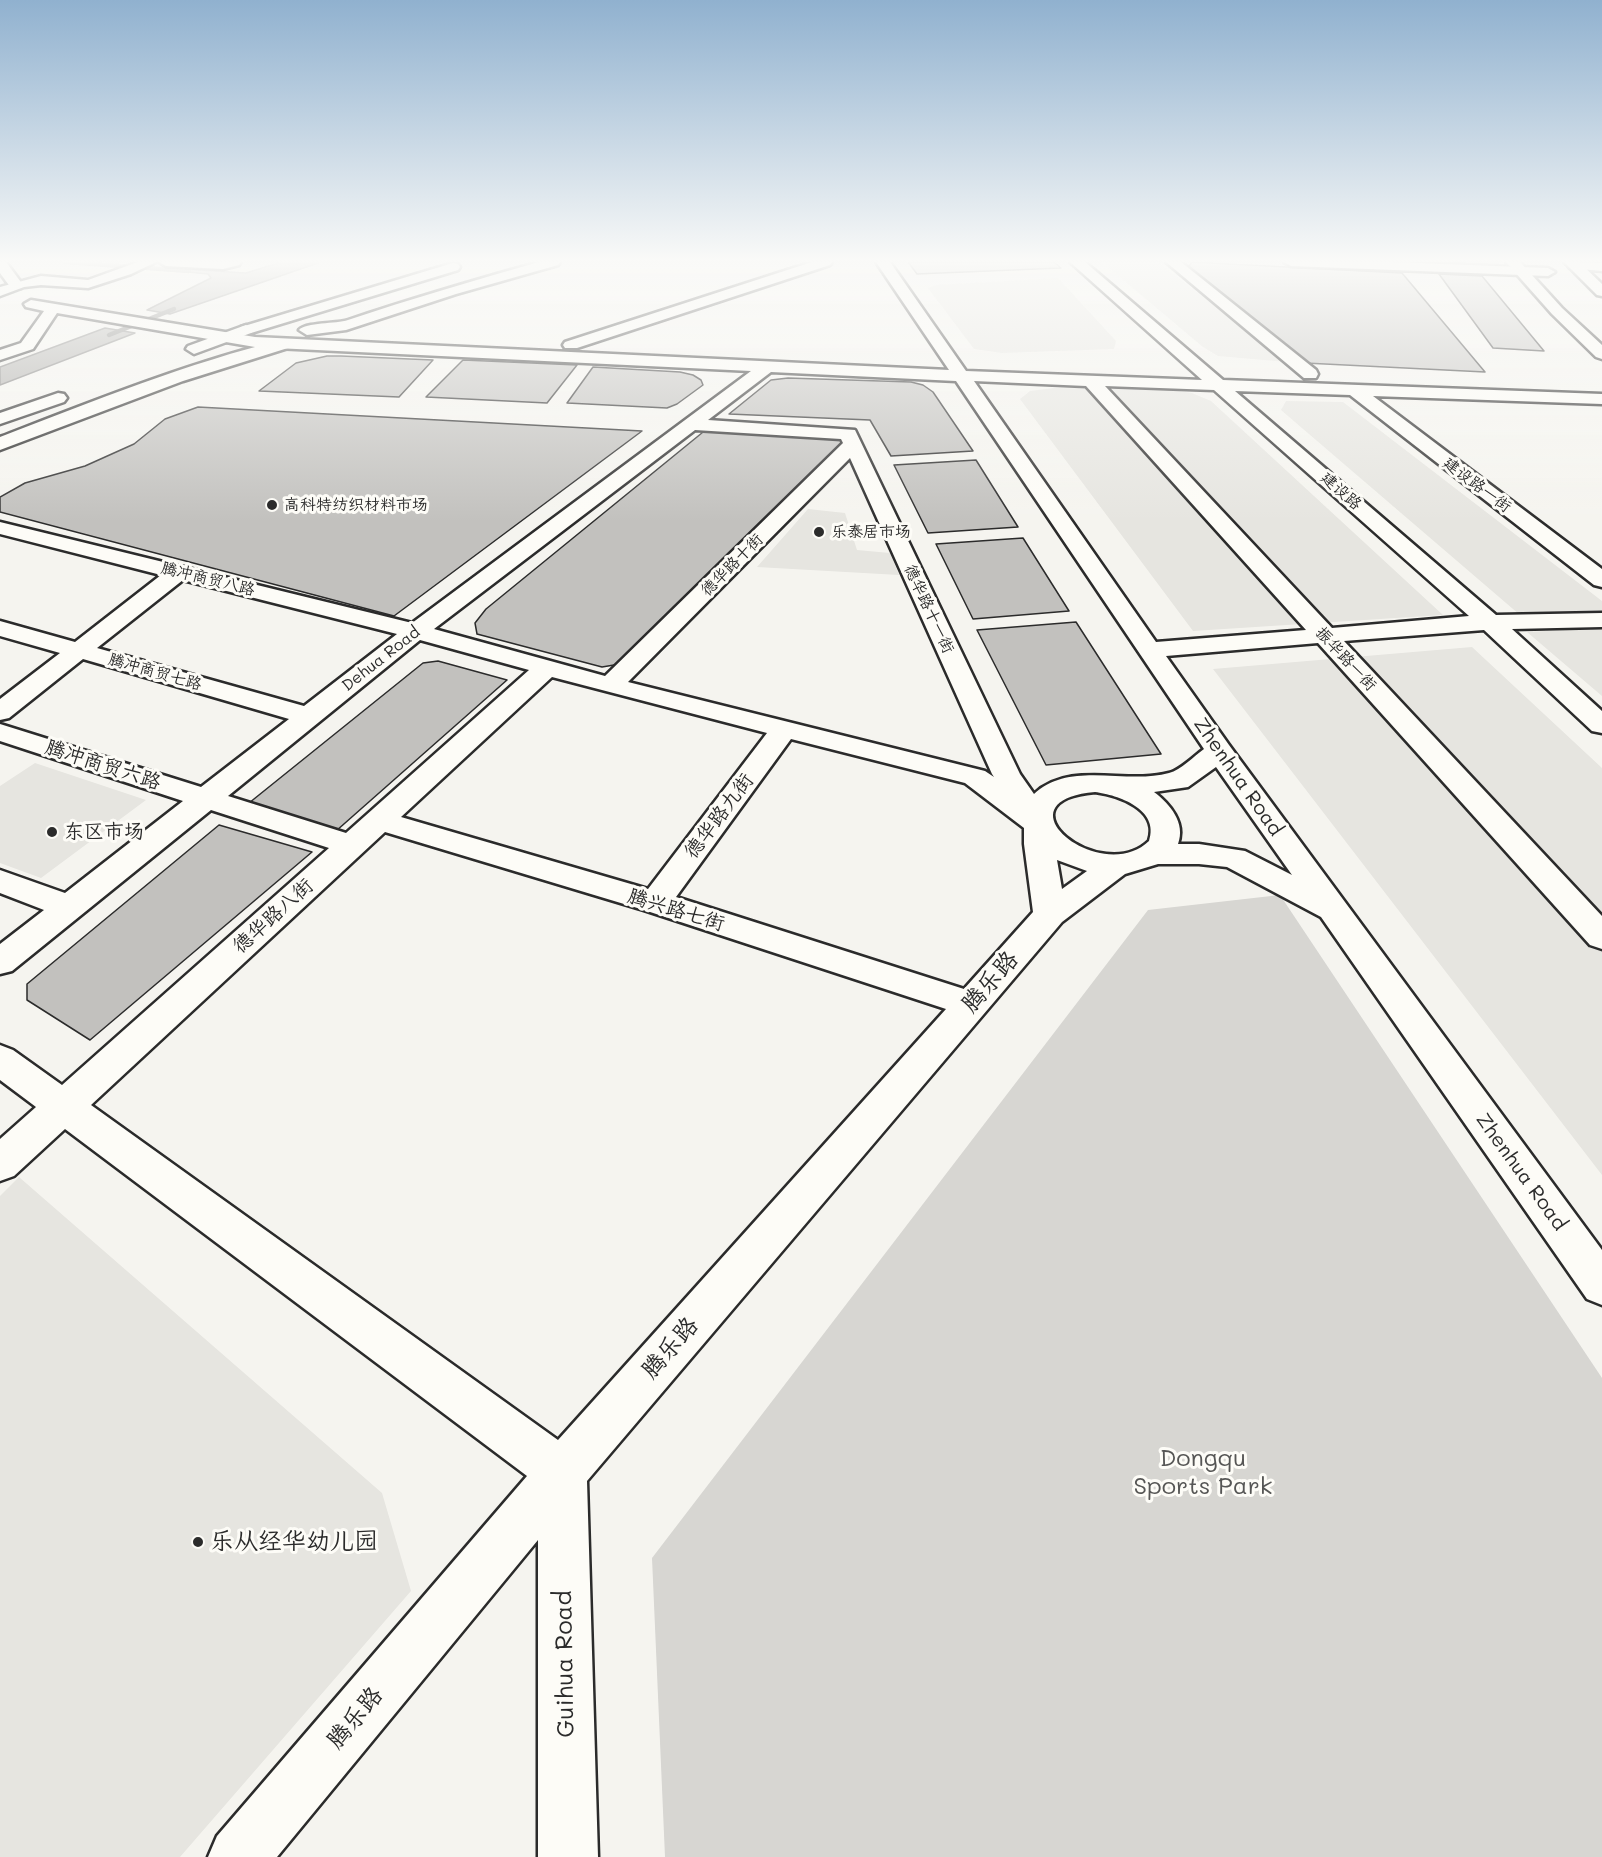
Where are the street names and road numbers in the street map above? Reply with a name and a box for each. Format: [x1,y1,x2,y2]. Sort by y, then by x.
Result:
street label: 建设路一街 [1439,453,1515,517]
street label: 建设路 [1317,468,1365,514]
street label: 德华路十街 [697,530,767,600]
street label: 腾冲商贸八路 [159,558,257,600]
street label: 德华路十一街 [900,561,958,657]
street label: Dehua Road [338,623,424,695]
street label: 振华路一街 [1312,623,1380,695]
street label: 腾冲商贸七路 [106,650,204,694]
street label: Zhenhua Road [1188,713,1288,841]
street label: 腾冲商贸六路 [42,735,164,795]
street label: 德华路九街 [679,769,759,863]
street label: 德华路八街 [228,874,318,958]
street label: 腾兴路七街 [625,884,727,936]
street label: 腾乐路 [956,945,1024,1019]
street label: Zhenhua Road [1470,1109,1572,1235]
street label: 腾乐路 [636,1311,704,1385]
street label: Guihua Road [549,1590,581,1738]
street label: 腾乐路 [321,1681,389,1755]

